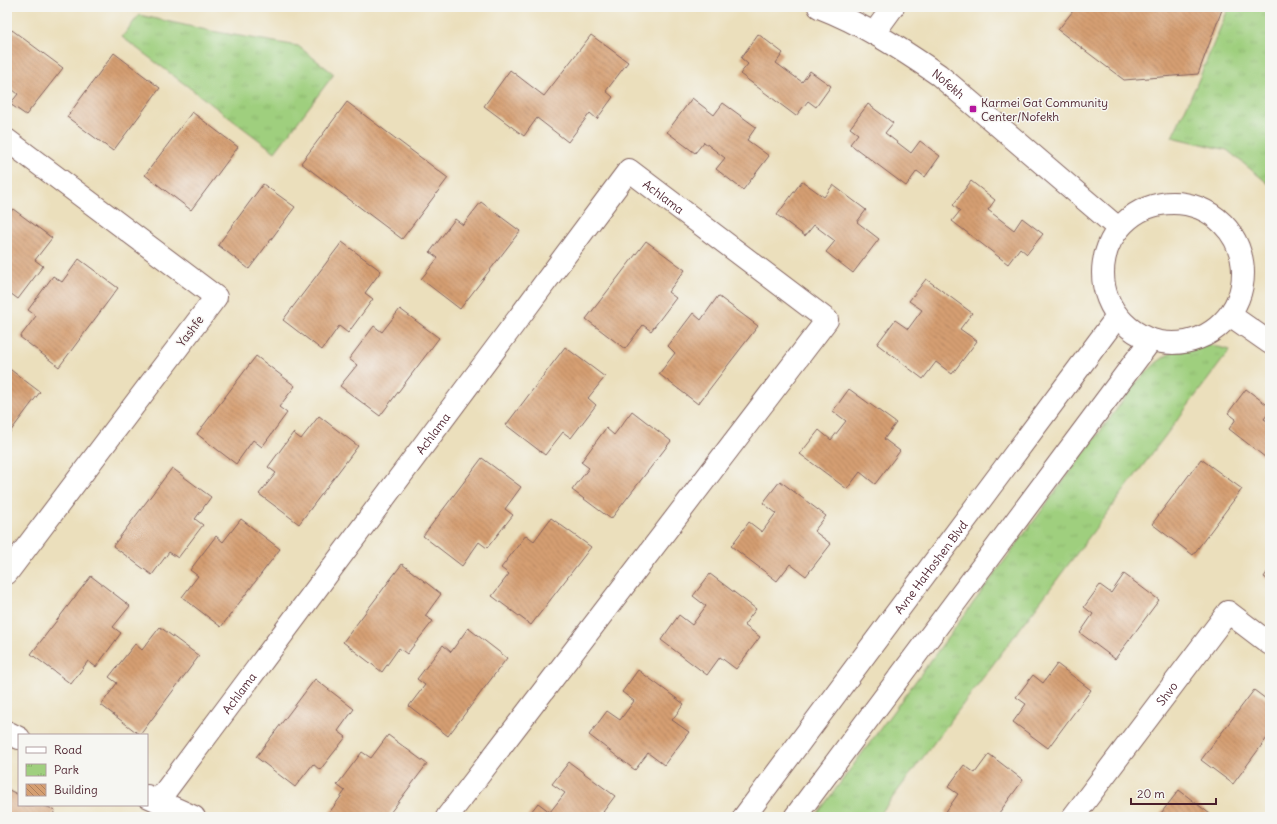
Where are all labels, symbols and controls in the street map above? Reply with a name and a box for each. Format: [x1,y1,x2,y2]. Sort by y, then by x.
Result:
street label: Nofekh [930,65,968,101]
place label: Karmei Gat Community Center/Nofekh [981,95,1108,124]
marker: Karmei Gat Community Center/Nofekh [968,104,978,114]
street label: Achlama [640,176,687,217]
street label: Yashfe [173,312,207,350]
street label: Achlama [412,409,453,457]
street label: Avne HaHoshen Blvd [891,517,970,617]
street label: Achlama [218,669,259,716]
street label: Shvo [1153,678,1180,708]
legend [18,734,148,806]
text: Road [54,742,82,757]
text: Park [54,762,79,777]
scale bar [1131,780,1216,806]
text: Building [54,782,98,797]
text: 20 m [1137,786,1165,801]

